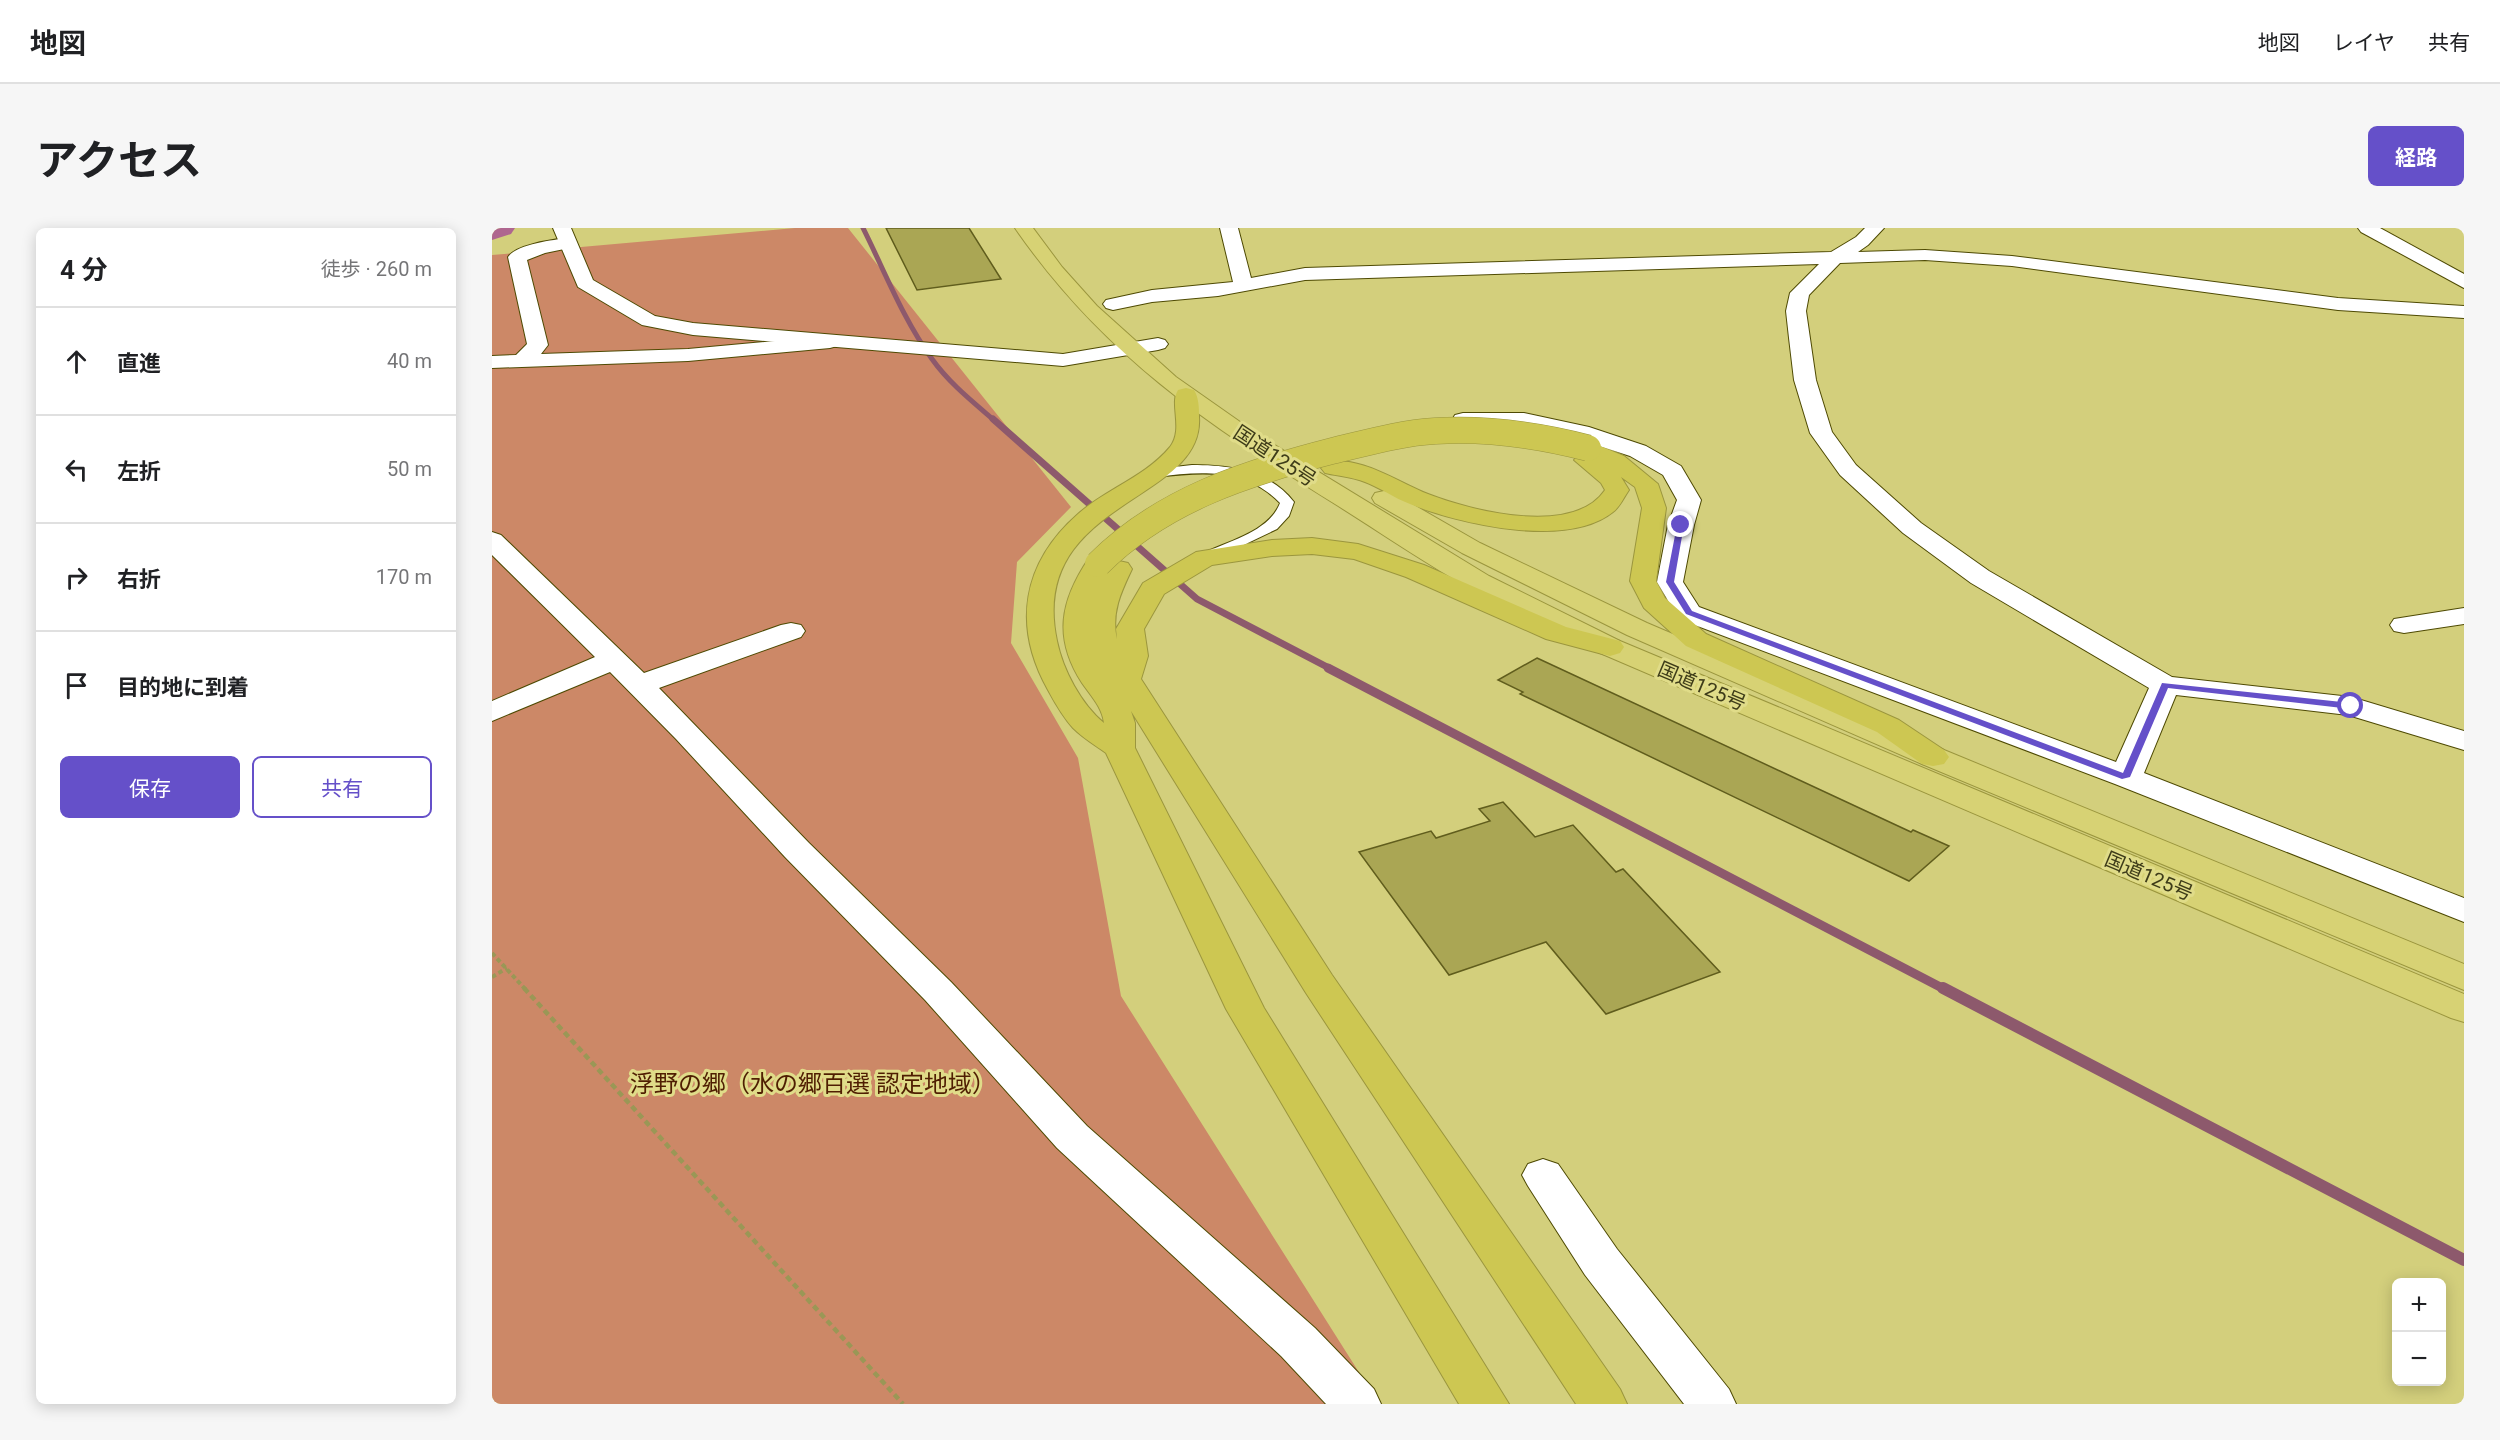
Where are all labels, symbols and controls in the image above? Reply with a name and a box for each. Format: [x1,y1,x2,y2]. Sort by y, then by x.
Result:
text: 地図 [30,27,86,60]
text: 地図 [2258,31,2300,55]
text: レイヤ [2333,31,2395,55]
text: 共有 [2428,31,2470,55]
button: 経路 [2368,126,2464,186]
text: アクセス [36,136,202,185]
text: 4 分 [60,255,107,285]
text: 徒歩 · 260 m [321,257,432,281]
icon: ahead [60,345,93,378]
text: 40 m [387,349,432,373]
text: 直進 [117,351,161,376]
street label: 国道125号 [1229,420,1321,492]
icon: left [60,453,93,486]
text: 50 m [387,457,432,481]
text: 左折 [117,459,161,484]
route end [1667,511,1693,537]
icon: right [60,561,93,594]
text: 170 m [376,565,432,589]
text: 右折 [117,567,161,592]
street label: 国道125号 [1654,657,1750,715]
icon: arrive [60,669,93,702]
text: 目的地に到着 [117,675,249,700]
route start [2337,692,2363,718]
button: 保存 [60,756,240,818]
button: 共有 [252,756,432,818]
street label: 国道125号 [2101,847,2197,905]
park label: 浮野の郷（水の郷百選 認定地域） [630,1070,996,1098]
map controls [2392,1278,2446,1386]
button: + [2392,1278,2446,1332]
button: − [2392,1332,2446,1386]

